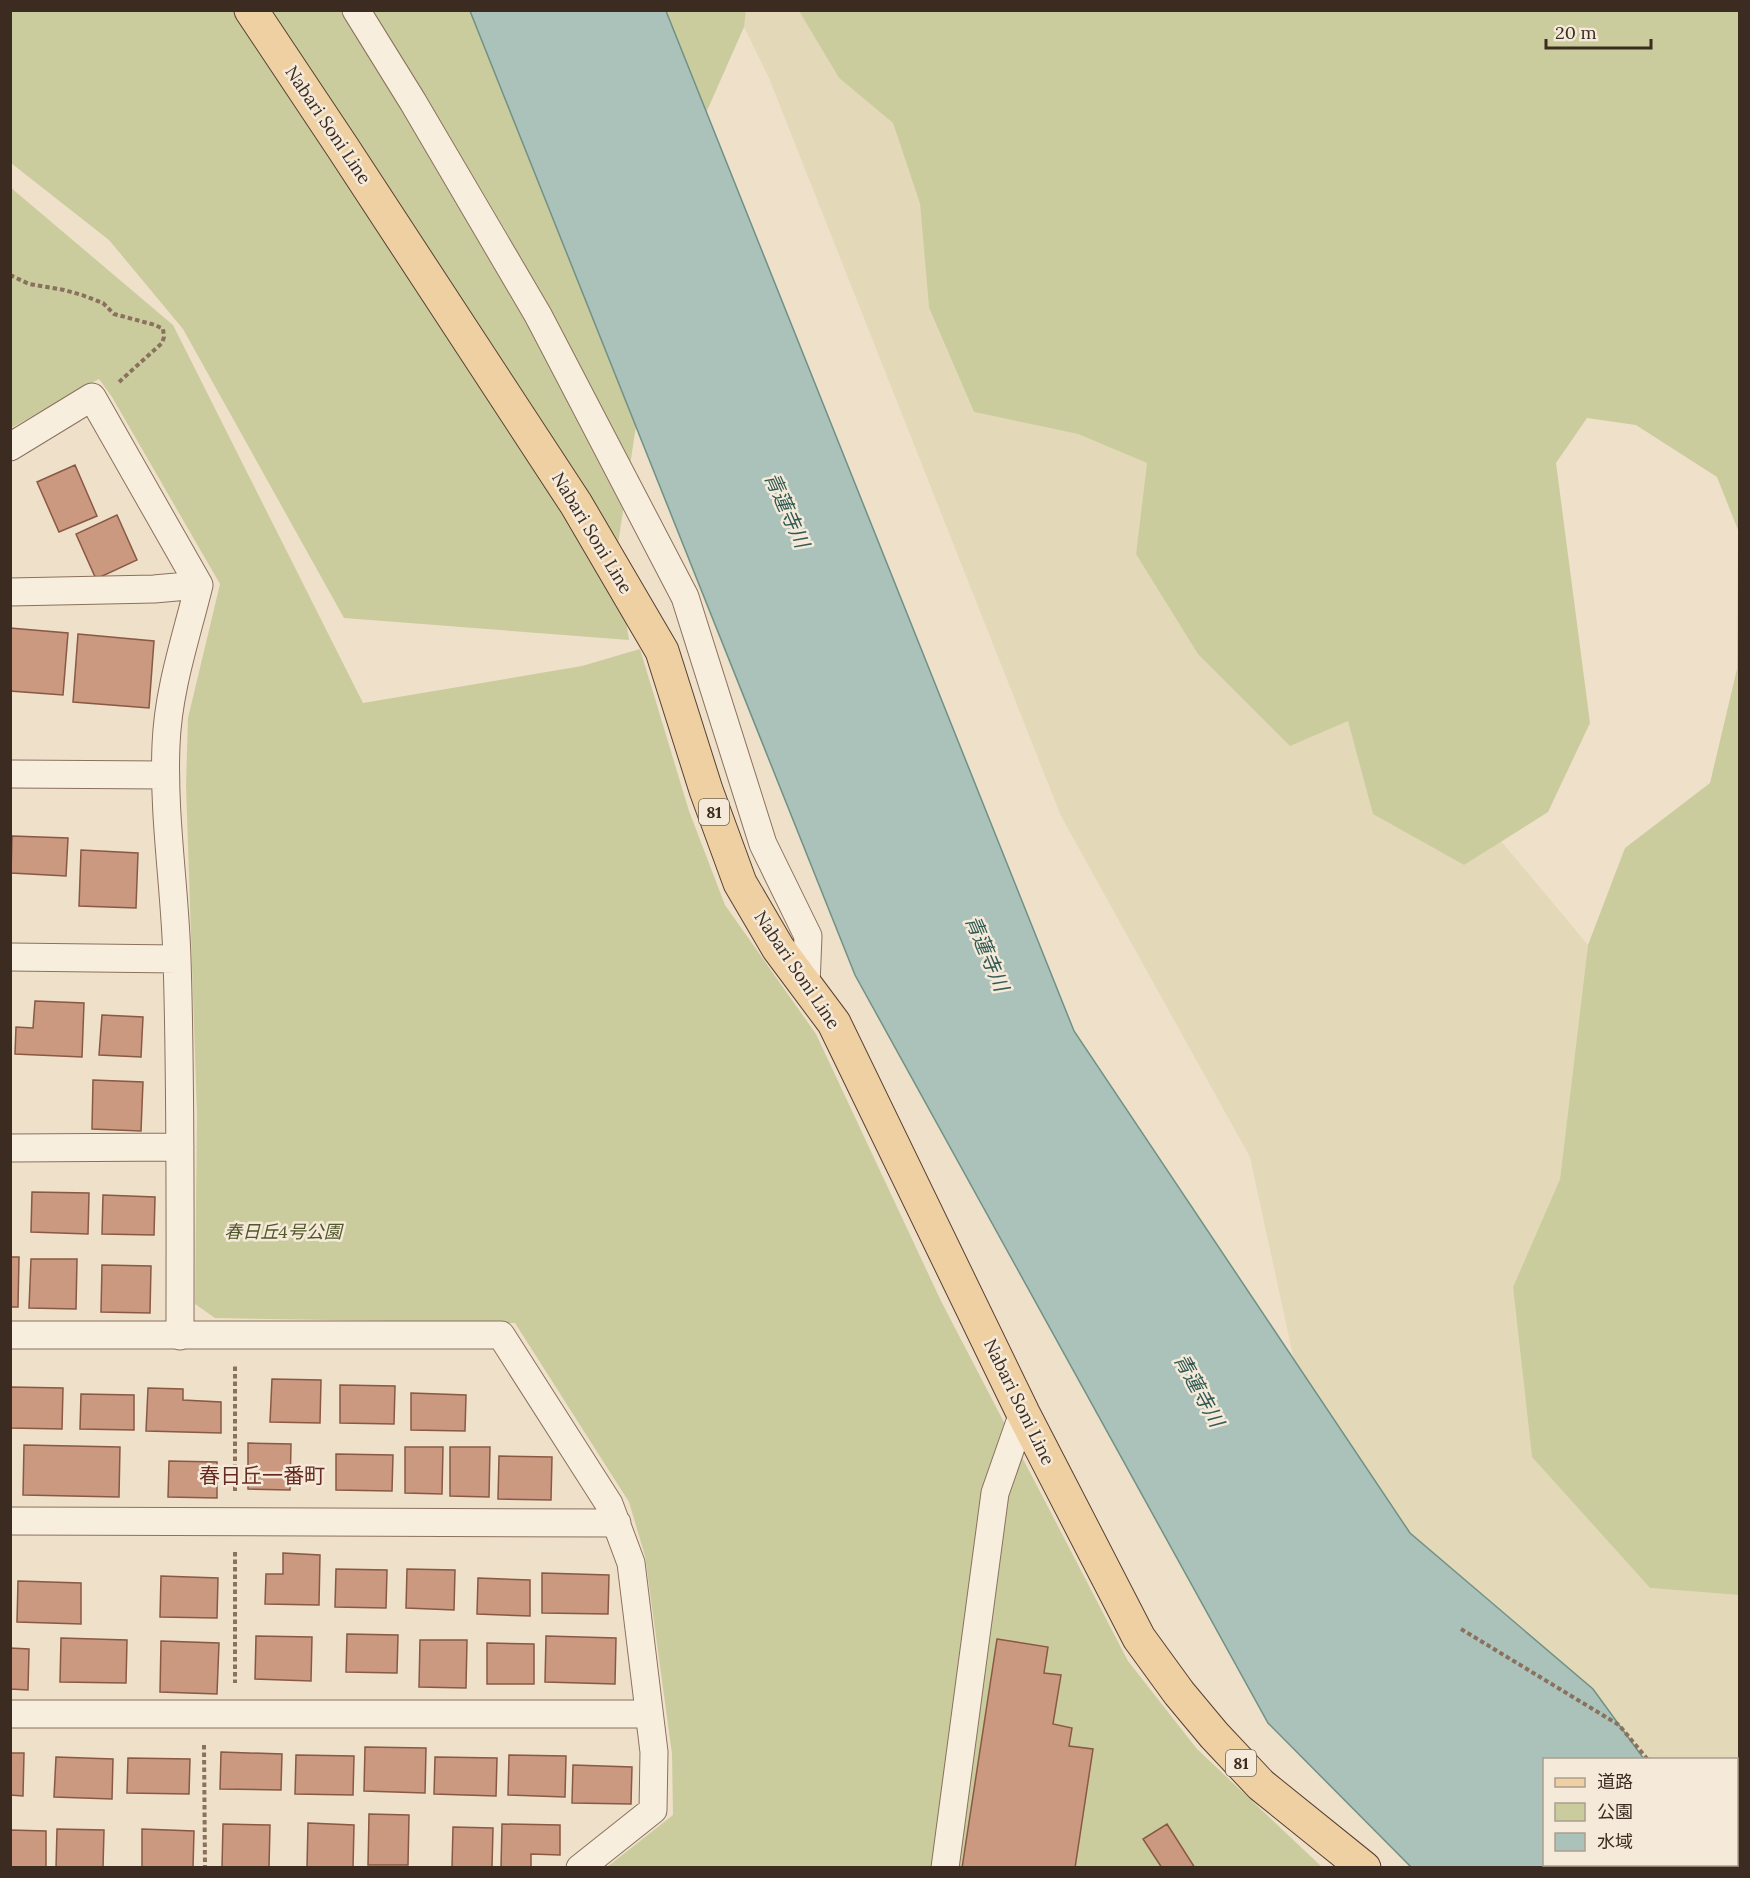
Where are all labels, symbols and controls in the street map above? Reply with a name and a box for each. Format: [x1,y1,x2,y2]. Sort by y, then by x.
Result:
scale bar [1546,12,1651,50]
text: 20 m [1555,21,1597,44]
street label: Nabari Soni Line [280,61,377,188]
street label: Nabari Soni Line [547,468,638,598]
water label: 青蓮寺川 [760,468,816,553]
road number: 81 [699,799,729,825]
street label: Nabari Soni Line [749,906,846,1033]
water label: 青蓮寺川 [960,911,1015,996]
park label: 春日丘4号公園 [224,1220,345,1243]
street label: Nabari Soni Line [979,1335,1060,1469]
water label: 青蓮寺川 [1169,1349,1231,1433]
district label: 春日丘一番町 [199,1462,325,1489]
road number: 81 [1226,1750,1256,1776]
legend [1543,1758,1738,1866]
text: 道路 [1597,1770,1633,1793]
text: 公園 [1597,1800,1633,1823]
text: 水域 [1597,1830,1633,1853]

